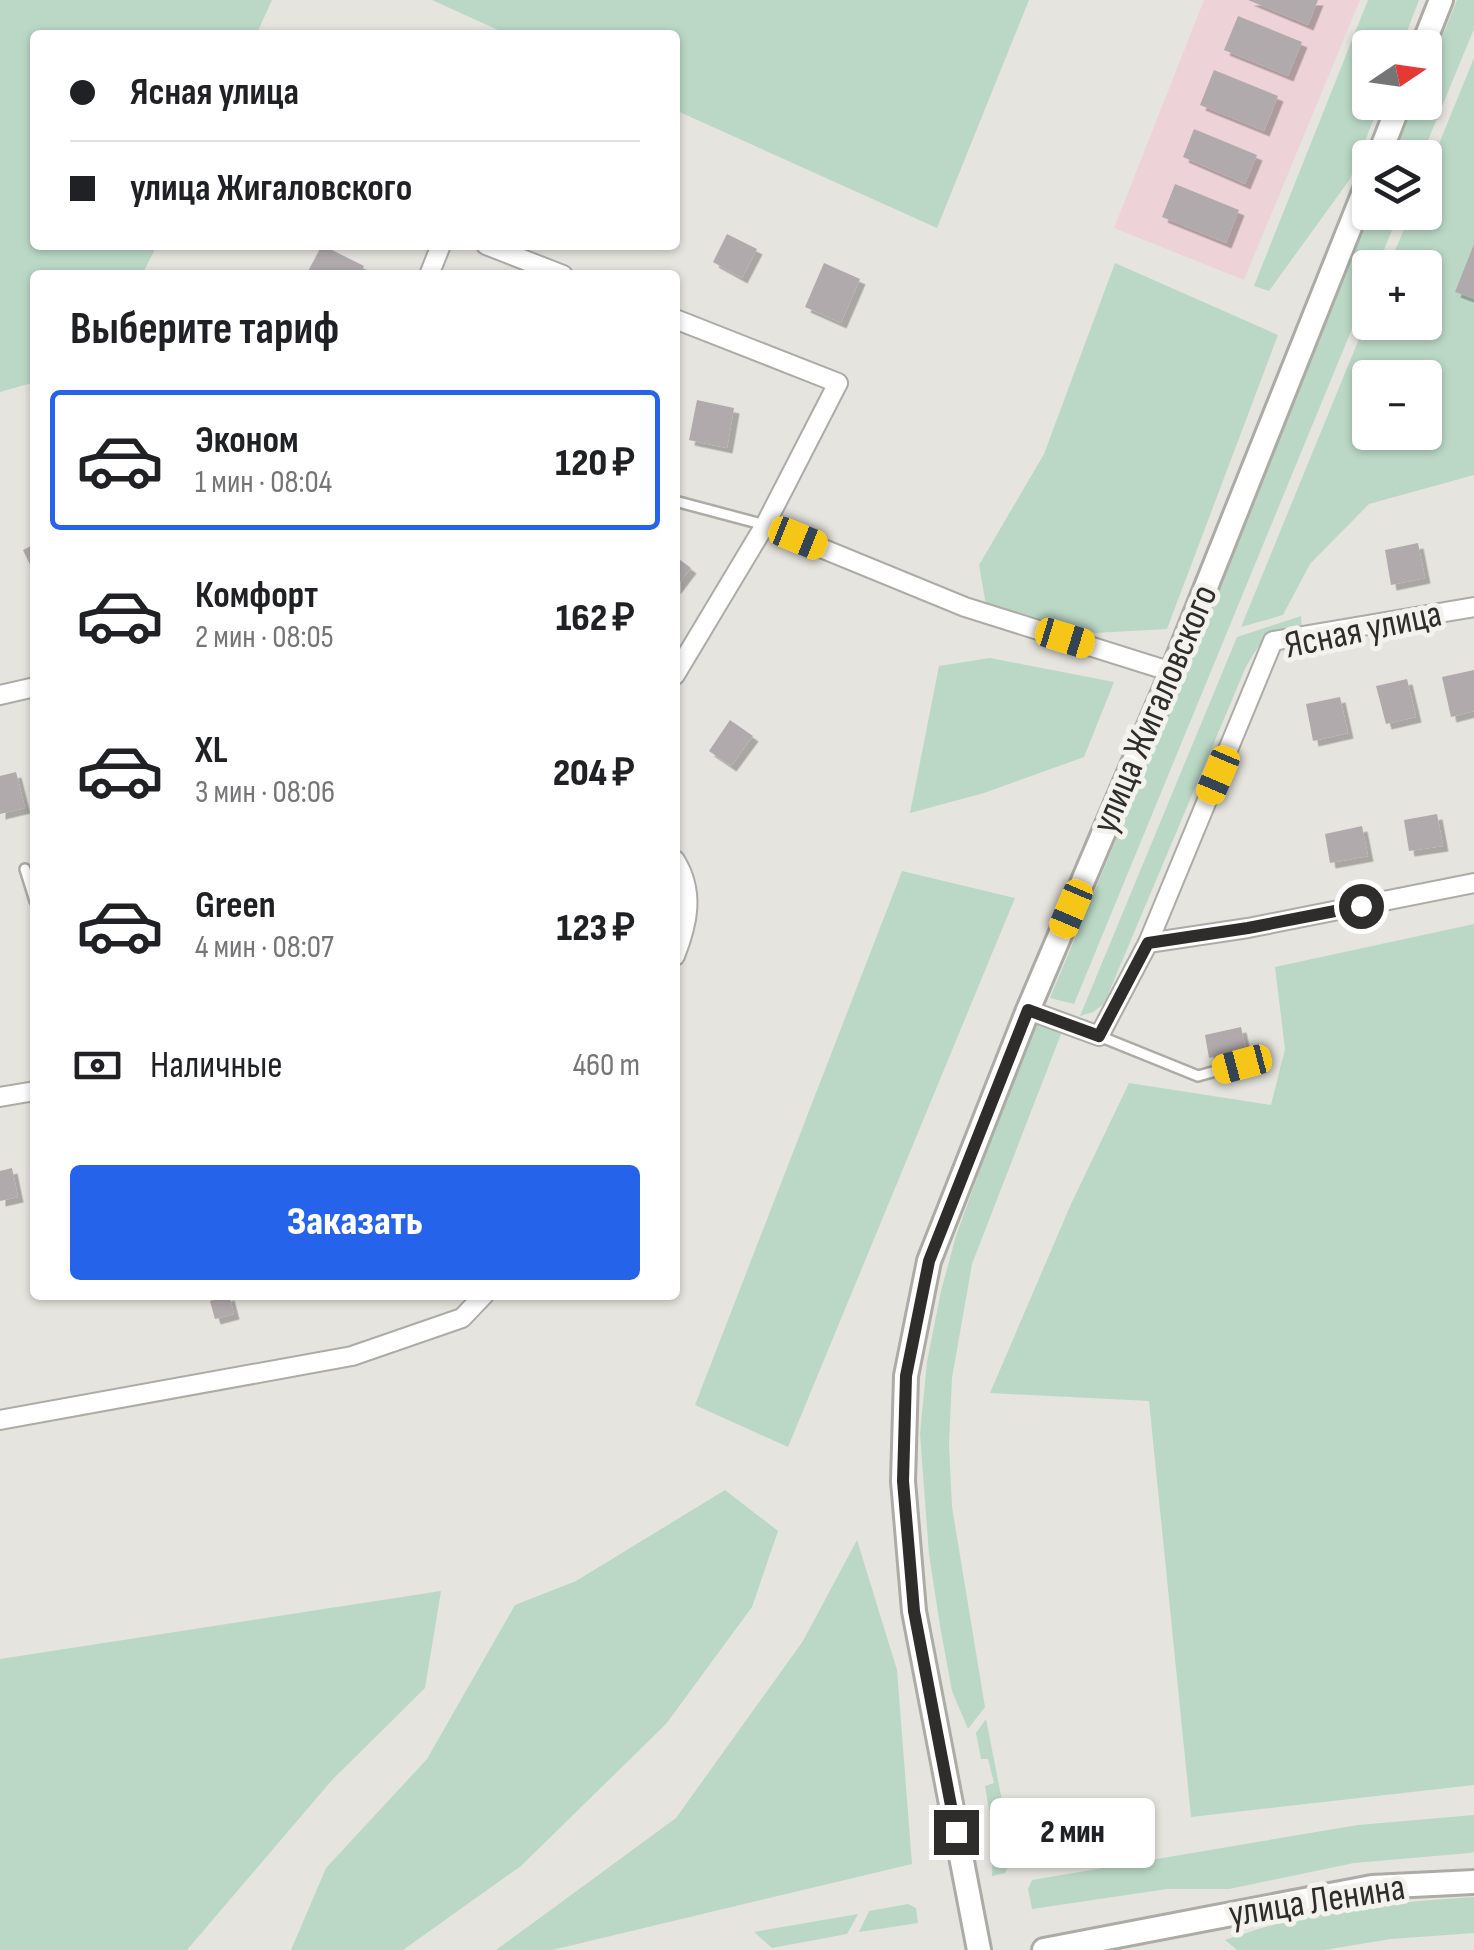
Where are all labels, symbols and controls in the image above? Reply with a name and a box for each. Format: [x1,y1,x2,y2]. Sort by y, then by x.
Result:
north arrow [1352,30,1442,120]
map controls [1352,30,1442,450]
text: Ясная улица [130,70,299,115]
button: layers [1352,140,1442,230]
text: улица Жигаловского [130,166,412,211]
button: + [1352,250,1442,340]
text: Выберите тариф [70,302,339,357]
button: − [1352,360,1442,450]
icon: car [75,415,165,505]
text: Эконом [195,418,299,463]
text: 120 ₽ [555,441,635,486]
text: 1 мин · 08:04 [195,463,332,502]
car [765,513,831,563]
icon: car [75,570,165,660]
text: Комфорт [195,573,318,618]
street label: улица Жигаловского [1082,578,1228,840]
street label: Ясная улица [1280,591,1446,669]
text: 162 ₽ [556,596,635,641]
car [1032,615,1098,661]
text: 2 мин · 08:05 [195,618,334,657]
icon: car [75,725,165,815]
text: XL [195,728,228,773]
car [1192,742,1244,808]
text: 204 ₽ [553,751,635,796]
text: 3 мин · 08:06 [195,773,335,812]
car [1045,876,1097,942]
icon: car [75,880,165,970]
text: Green [195,883,276,928]
route start [1339,884,1384,929]
text: 123 ₽ [556,906,635,951]
text: 4 мин · 08:07 [195,928,334,967]
icon: cash [70,1038,125,1093]
car [1209,1042,1275,1086]
text: Наличные [150,1043,283,1088]
text: 460 m [573,1046,640,1085]
button: Заказать [70,1165,640,1280]
callout: 2 мин [991,1797,1156,1867]
route end [934,1810,979,1855]
text: 2 мин [1040,1813,1105,1852]
street label: улица Ленина [1226,1865,1408,1937]

